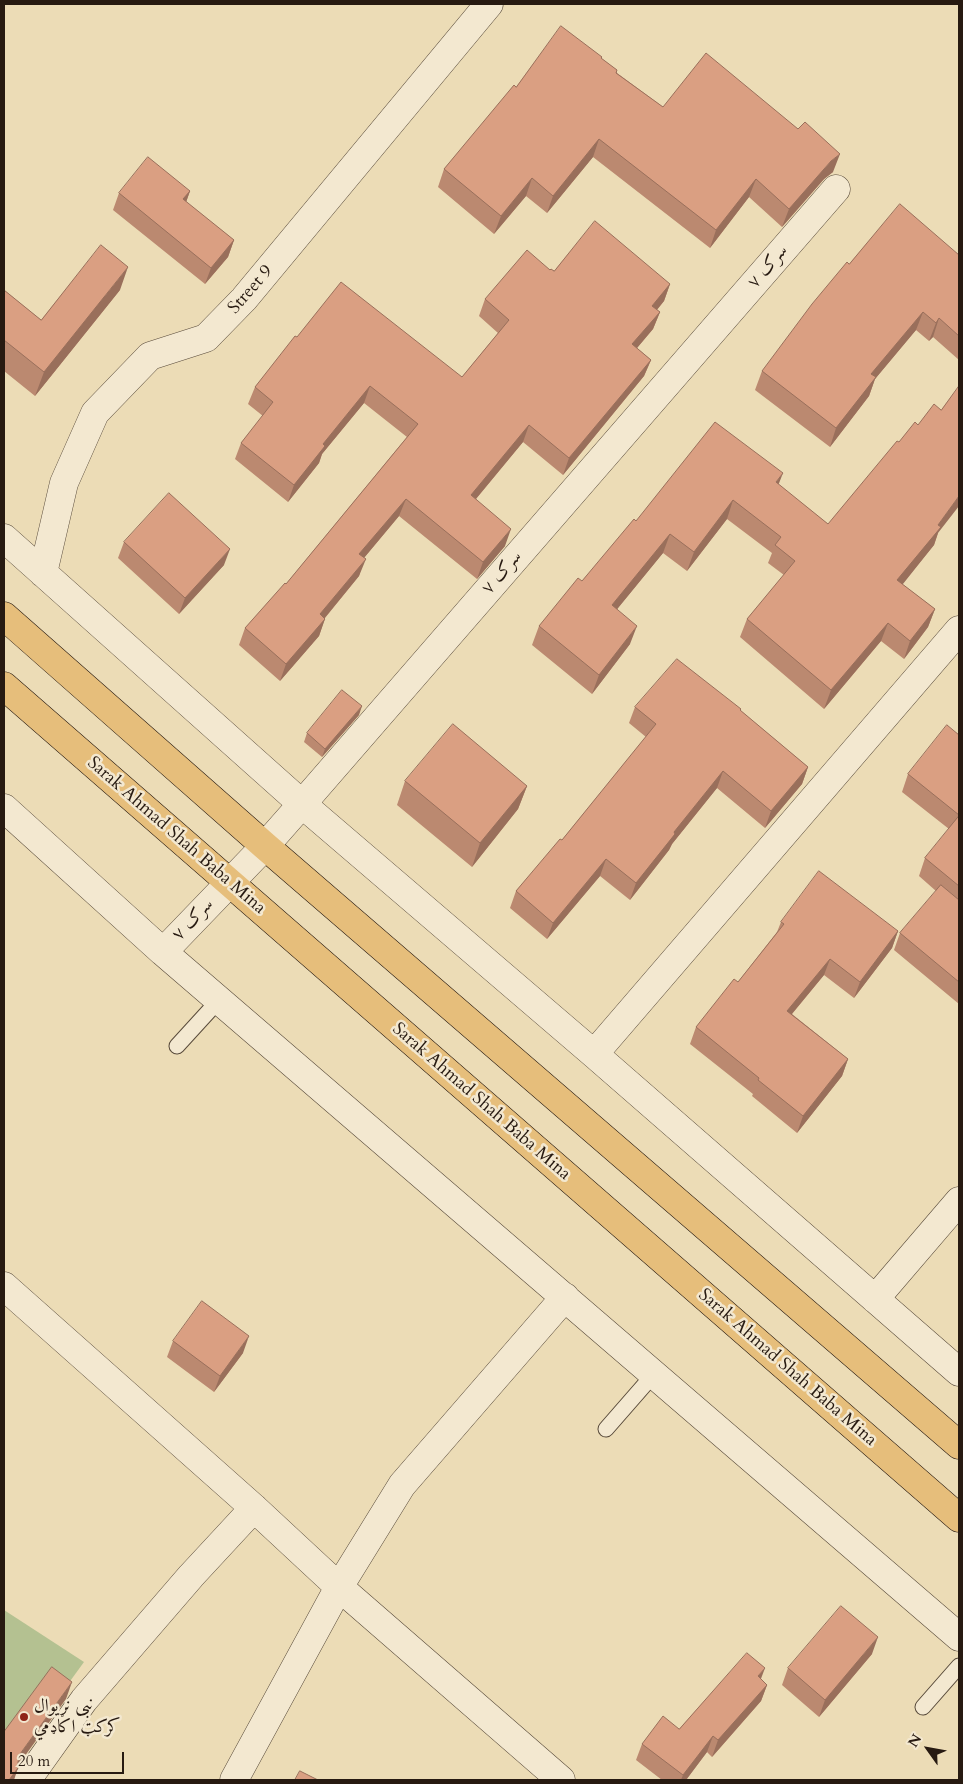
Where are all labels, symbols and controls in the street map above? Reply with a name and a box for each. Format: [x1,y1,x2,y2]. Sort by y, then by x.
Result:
street label: سرک ۷ [743,241,793,293]
street label: Street 9 [224,261,278,319]
street label: سرک ۷ [477,547,527,599]
street label: Sarak Ahmad Shah Baba Mina [82,753,270,919]
street label: سرک ۷ [168,894,218,946]
street label: Sarak Ahmad Shah Baba Mina [387,1019,575,1185]
street label: Sarak Ahmad Shah Baba Mina [693,1285,881,1451]
place label: نبی نړیوال کرکټ اکاډمي [34,1696,121,1738]
marker: نبی نړیوال کرکټ اکاډمي [18,1711,30,1723]
north arrow [903,1724,953,1774]
text: N [904,1731,926,1751]
scale bar [12,1742,126,1774]
text: 20 m [18,1751,50,1771]

